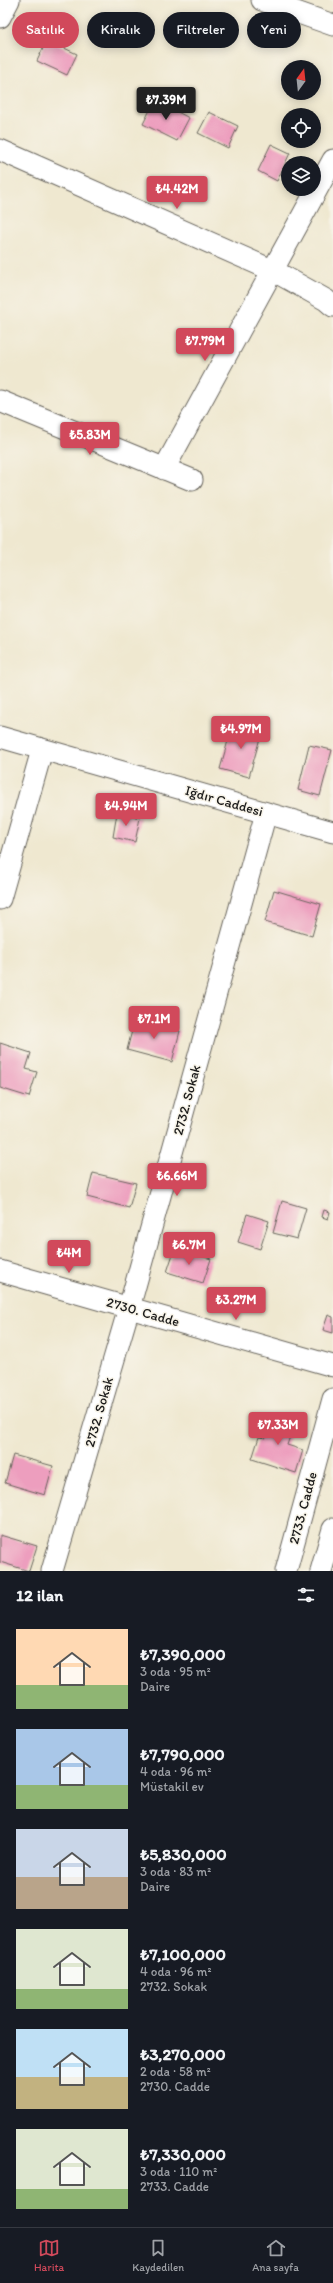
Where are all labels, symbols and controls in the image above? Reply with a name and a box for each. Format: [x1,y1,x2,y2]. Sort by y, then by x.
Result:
chip: Satılık [12,12,79,48]
chip: Kiralık [87,12,155,48]
chip: Filtreler [163,12,239,48]
chip: Yeni [247,12,301,48]
north arrow [281,60,321,100]
map controls [281,60,321,196]
pin: ₺7.39M [133,87,199,121]
text: ₺7.39M [146,92,186,107]
button: locate [281,108,321,148]
button: layers [281,156,321,196]
pin: ₺4.42M [144,176,210,210]
text: ₺4.42M [156,181,198,196]
pin: ₺7.79M [172,328,238,362]
text: ₺7.79M [185,333,225,348]
pin: ₺5.83M [57,422,123,456]
text: ₺5.83M [69,427,111,442]
pin: ₺4.97M [208,716,274,750]
text: ₺4.97M [220,721,262,736]
street label: Iğdır Caddesi [183,782,265,820]
pin: ₺4.94M [93,793,159,827]
text: ₺4.94M [105,798,147,813]
pin: ₺7.1M [126,1006,182,1040]
text: ₺7.1M [138,1011,170,1026]
street label: 2732. Sokak [169,1063,205,1137]
pin: ₺6.66M [144,1163,210,1197]
text: ₺6.66M [156,1168,198,1183]
pin: ₺6.7M [161,1232,217,1266]
text: ₺6.7M [172,1237,206,1252]
pin: ₺4M [50,1240,88,1274]
text: ₺4M [56,1245,82,1260]
pin: ₺3.27M [203,1287,269,1321]
text: ₺3.27M [216,1292,256,1307]
street label: 2730. Cadde [104,1293,182,1331]
street label: 2732. Sokak [81,1375,117,1449]
pin: ₺7.33M [245,1412,311,1446]
text: ₺7.33M [257,1417,299,1432]
street label: 2733. Cadde [285,1470,321,1546]
icon: filters [295,1584,317,1606]
text: 12 ilan [16,1585,63,1605]
text: ₺7,390,000 [140,1644,226,1664]
icon: home [48,1645,96,1693]
text: 3 oda · 95 m² [140,1664,211,1679]
text: Daire [140,1679,170,1694]
text: ₺7,790,000 [140,1744,225,1764]
icon: home [48,1745,96,1793]
text: 4 oda · 96 m² [140,1764,212,1779]
text: Müstakil ev [140,1779,204,1794]
text: ₺5,830,000 [140,1844,227,1864]
icon: home [48,1845,96,1893]
text: 3 oda · 83 m² [140,1864,211,1879]
text: Daire [140,1879,170,1894]
text: ₺7,100,000 [140,1944,226,1964]
icon: home [48,1945,96,1993]
text: 4 oda · 96 m² [140,1964,212,1979]
text: 2732. Sokak [140,1979,207,1994]
text: ₺3,270,000 [140,2044,226,2064]
icon: home [48,2045,96,2093]
text: 2 oda · 58 m² [140,2064,211,2079]
text: 2730. Cadde [140,2079,210,2094]
text: ₺7,330,000 [140,2144,226,2164]
icon: home [48,2145,96,2193]
text: 3 oda · 110 m² [140,2164,217,2179]
text: 2733. Cadde [140,2179,209,2194]
tab: Harita [34,2237,64,2274]
tab: Kaydedilen [132,2237,184,2274]
tab: Ana sayfa [252,2237,299,2274]

